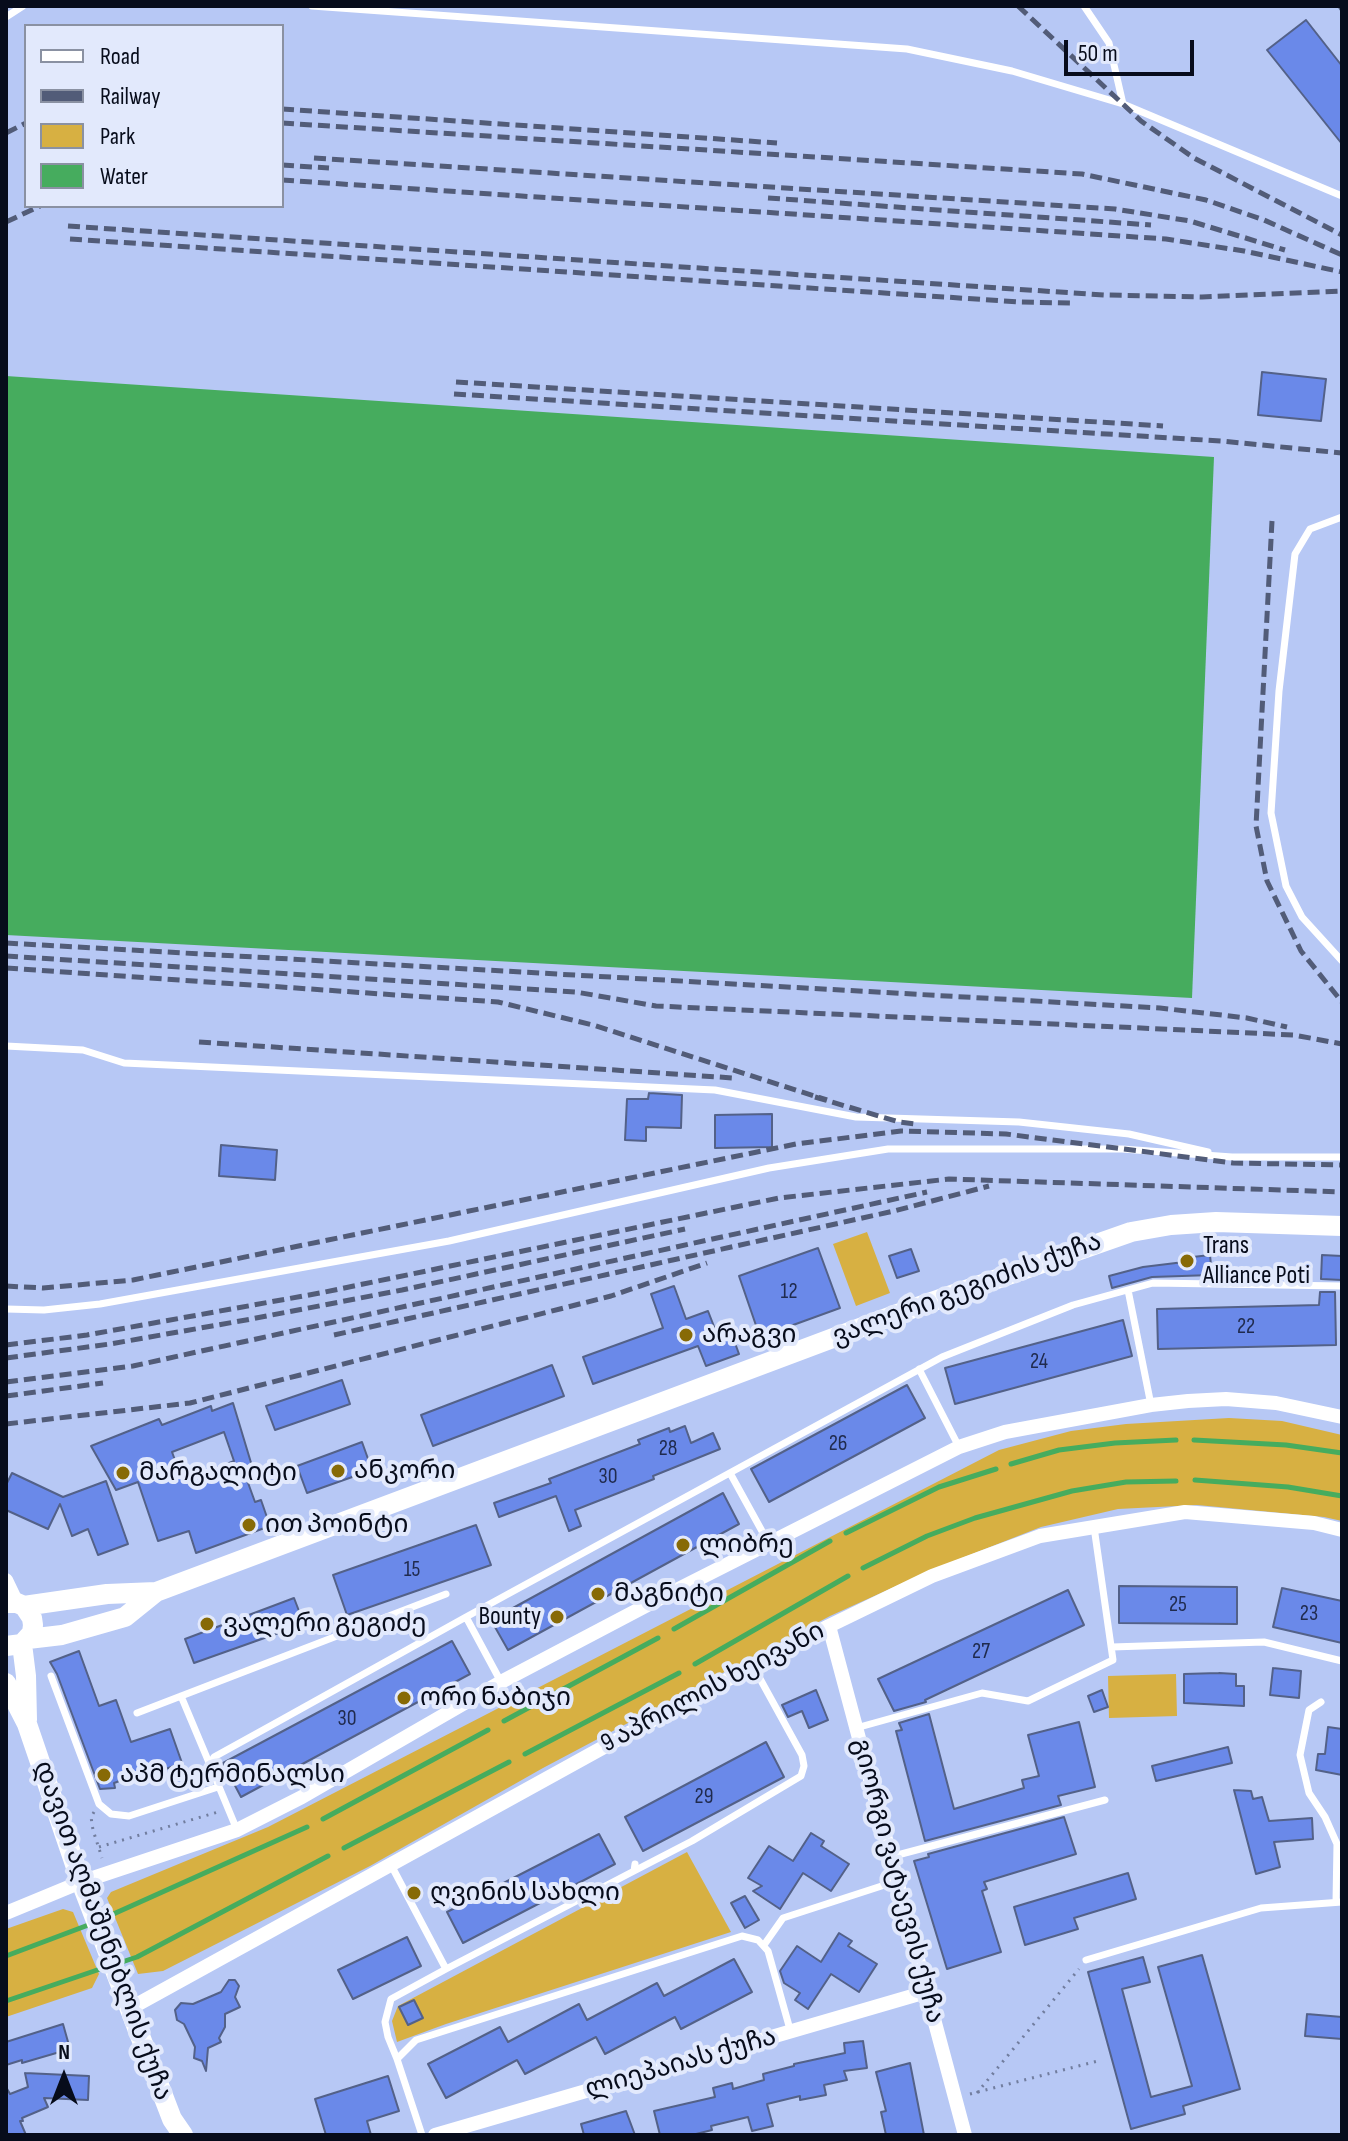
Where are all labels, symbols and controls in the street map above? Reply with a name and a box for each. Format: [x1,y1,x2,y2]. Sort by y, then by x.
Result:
legend [24,24,284,208]
scale bar [1068,24,1198,74]
text: 50 m [1078,39,1118,68]
text: Road [100,42,140,71]
text: Railway [100,82,160,111]
text: Park [100,122,135,151]
text: Water [100,162,148,191]
street label: ვალერი გეგიძის ქუჩა [828,1227,1106,1353]
place label: Trans Alliance Poti [1203,1230,1310,1292]
marker: Trans Alliance Poti [1178,1252,1196,1270]
house number: 12 [780,1279,798,1305]
house number: 22 [1237,1314,1255,1340]
place label: არაგვი [702,1319,796,1351]
marker: არაგვი [677,1326,695,1344]
house number: 24 [1030,1349,1048,1375]
house number: 26 [829,1431,847,1457]
house number: 28 [659,1436,677,1462]
place label: ანკორი [354,1455,455,1487]
place label: მარგალიტი [139,1457,297,1489]
marker: ანკორი [329,1462,347,1480]
marker: მარგალიტი [114,1464,132,1482]
house number: 30 [598,1464,618,1490]
place label: ით პოინტი [265,1509,408,1541]
marker: ით პოინტი [240,1516,258,1534]
place label: ლიბრე [699,1529,794,1561]
marker: ლიბრე [674,1536,692,1554]
house number: 15 [404,1557,420,1583]
place label: მაგნიტი [614,1578,724,1610]
marker: მაგნიტი [589,1585,607,1603]
house number: 25 [1169,1592,1187,1618]
place label: Bounty [478,1601,541,1633]
house number: 23 [1300,1601,1318,1627]
place label: ვალერი გეგიძე [223,1608,427,1640]
marker: Bounty [548,1608,566,1626]
marker: ვალერი გეგიძე [198,1615,216,1633]
street label: 9 აპრილის ხეივანი [596,1616,830,1760]
house number: 27 [972,1639,990,1665]
place label: ორი ნაბიჯი [420,1682,571,1714]
marker: ორი ნაბიჯი [395,1689,413,1707]
house number: 30 [337,1706,357,1732]
street label: გიორგი ვატაევის ქუჩა [844,1735,950,2027]
street label: დავით აღმაშენებლის ქუჩა [26,1757,178,2105]
place label: აპმ ტერმინალსი [120,1759,345,1791]
marker: აპმ ტერმინალსი [95,1766,113,1784]
house number: 29 [695,1784,713,1810]
place label: ღვინის სახლი [430,1877,620,1909]
marker: ღვინის სახლი [405,1884,423,1902]
street label: ლიეპაიას ქუჩა [582,2022,780,2106]
north arrow [24,2037,104,2117]
text: N [58,2039,70,2066]

